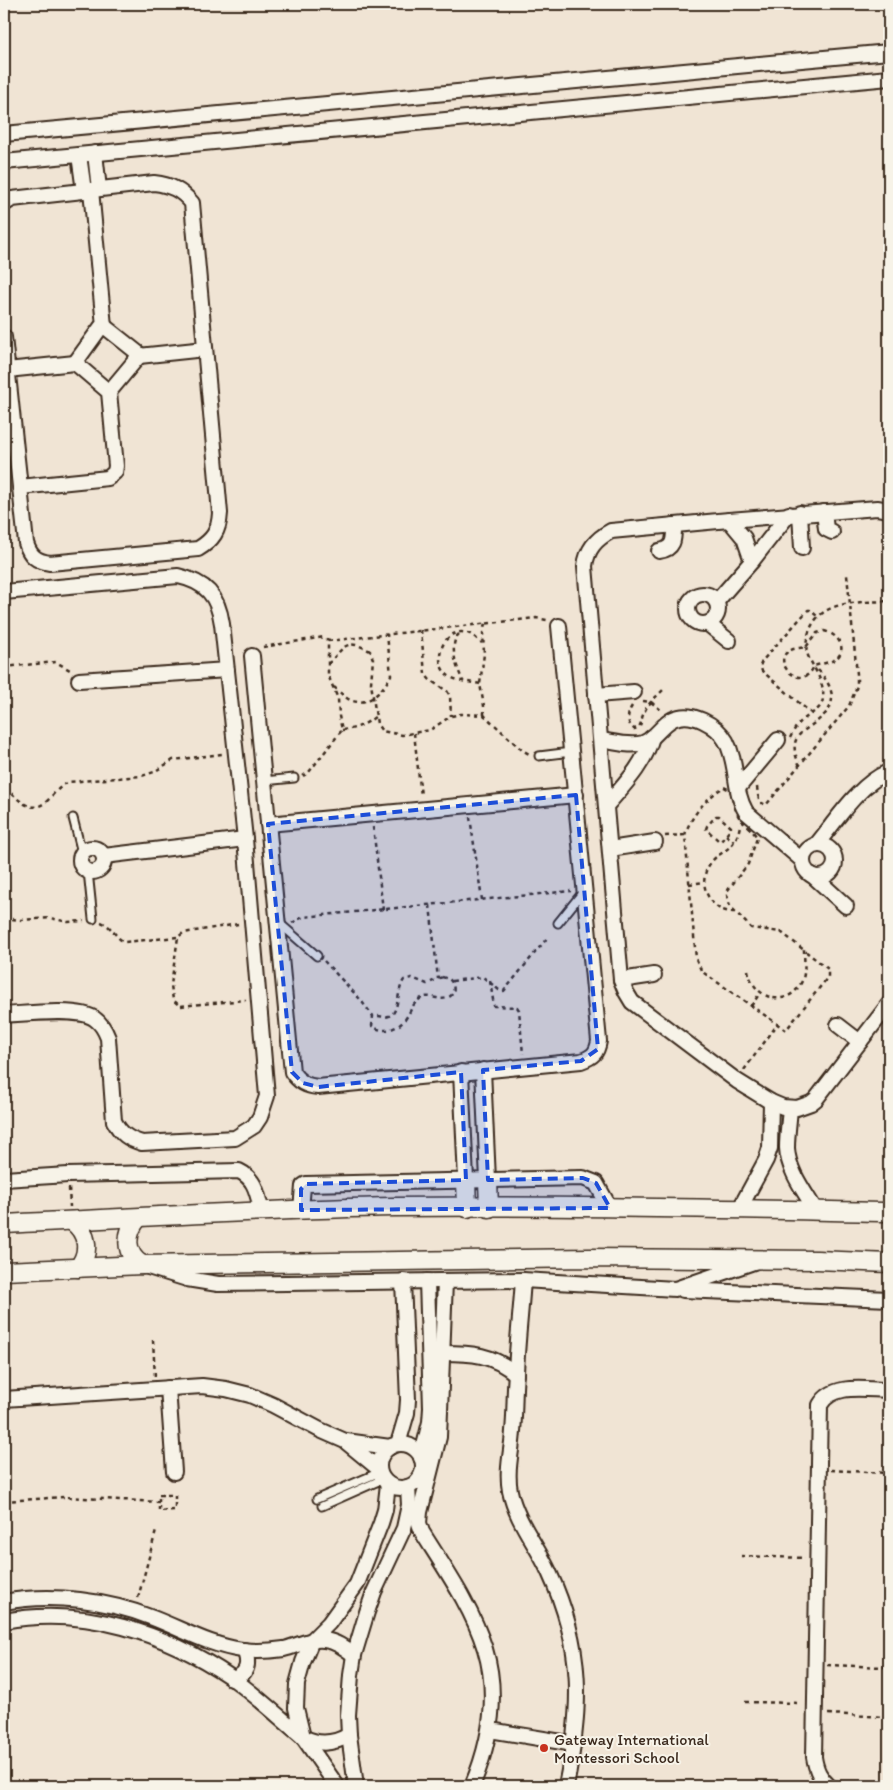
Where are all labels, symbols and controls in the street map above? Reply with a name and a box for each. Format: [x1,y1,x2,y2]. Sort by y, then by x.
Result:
place label: Gateway International Montessori School [554,1730,709,1767]
marker: Gateway International Montessori School [538,1742,550,1754]

